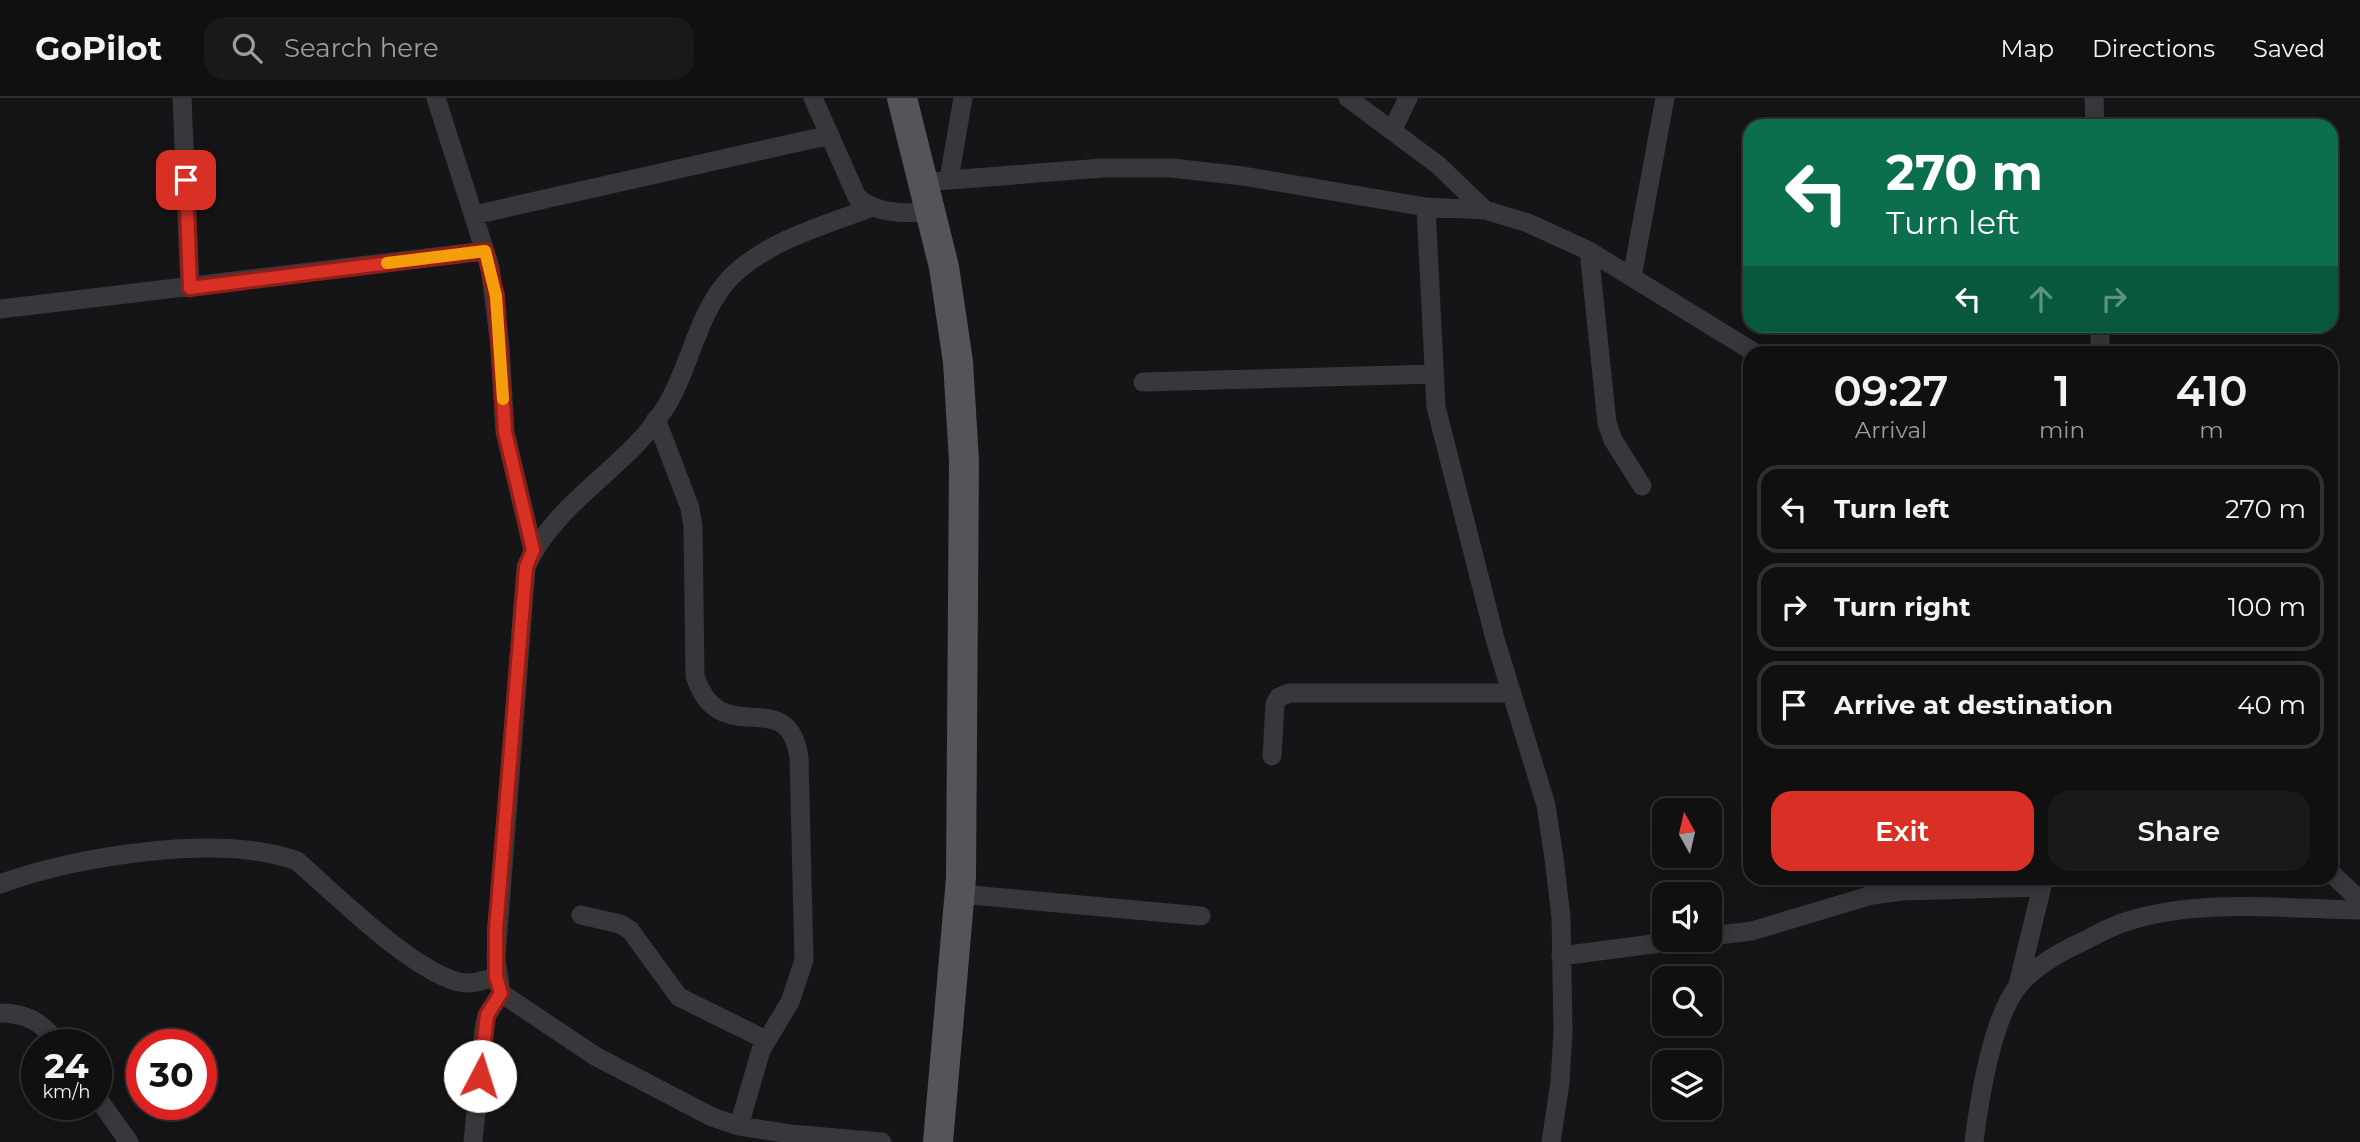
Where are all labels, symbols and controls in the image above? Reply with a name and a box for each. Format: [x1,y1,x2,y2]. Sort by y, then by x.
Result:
search box [204,17,694,80]
text: GoPilot [35,28,162,68]
icon: search [228,29,266,67]
text: Search here [284,32,439,64]
text: Map [2001,34,2054,63]
text: Directions [2092,34,2215,63]
text: Saved [2253,34,2325,63]
text: 270 m [1886,143,2043,202]
icon: left [1771,147,1862,238]
pin [156,150,216,210]
icon: arrive [167,161,205,199]
text: Turn left [1886,203,2020,242]
icon: left [1949,280,1987,318]
icon: ahead [2022,280,2060,318]
icon: right [2095,280,2133,318]
text: 09:27 [1834,365,1948,417]
text: 1 [2054,365,2070,417]
text: 410 [2176,365,2247,417]
text: Arrival [1855,416,1927,444]
text: min [2039,416,2085,444]
text: m [2199,416,2224,444]
icon: left [1775,490,1813,528]
text: Turn left [1834,493,1950,525]
text: 270 m [2225,493,2306,525]
icon: right [1775,588,1813,626]
text: Turn right [1834,591,1970,623]
text: 100 m [2228,591,2306,623]
icon: arrive [1775,686,1813,724]
text: Arrive at destination [1834,689,2113,721]
text: 40 m [2237,689,2306,721]
button: Exit [1771,791,2034,871]
button: Share [2048,791,2310,871]
north arrow [1652,798,1722,868]
map controls [1652,798,1722,1120]
button: sound [1652,882,1722,952]
button: search [1652,966,1722,1036]
speed limit sign: 30 [126,1029,217,1120]
position arrow [443,1039,517,1113]
text: 24 [44,1044,89,1087]
button: layers [1652,1050,1722,1120]
text: km/h [42,1081,91,1103]

